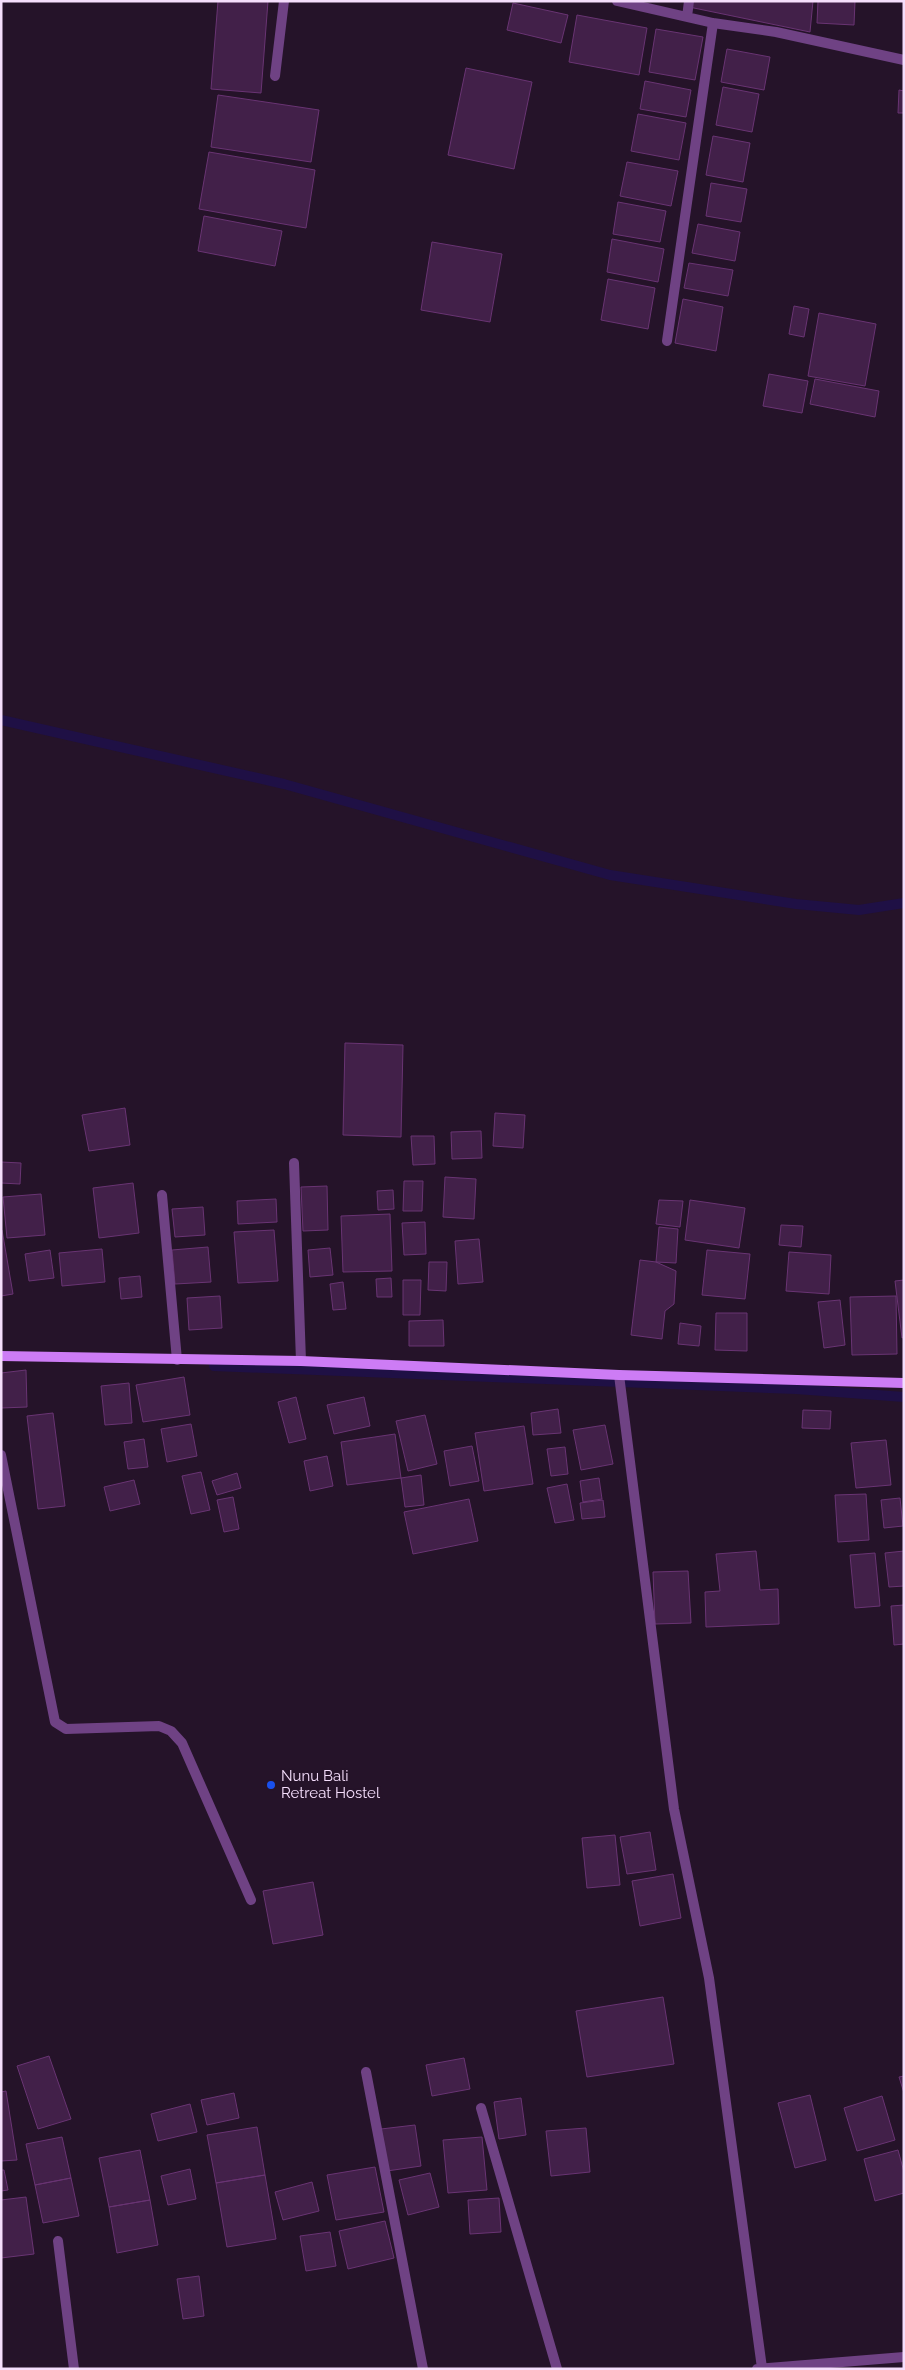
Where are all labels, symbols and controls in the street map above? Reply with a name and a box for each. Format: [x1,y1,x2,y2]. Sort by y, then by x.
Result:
place label: Nunu Bali Retreat Hostel [281,1767,381,1802]
marker: Nunu Bali Retreat Hostel [265,1779,277,1791]

